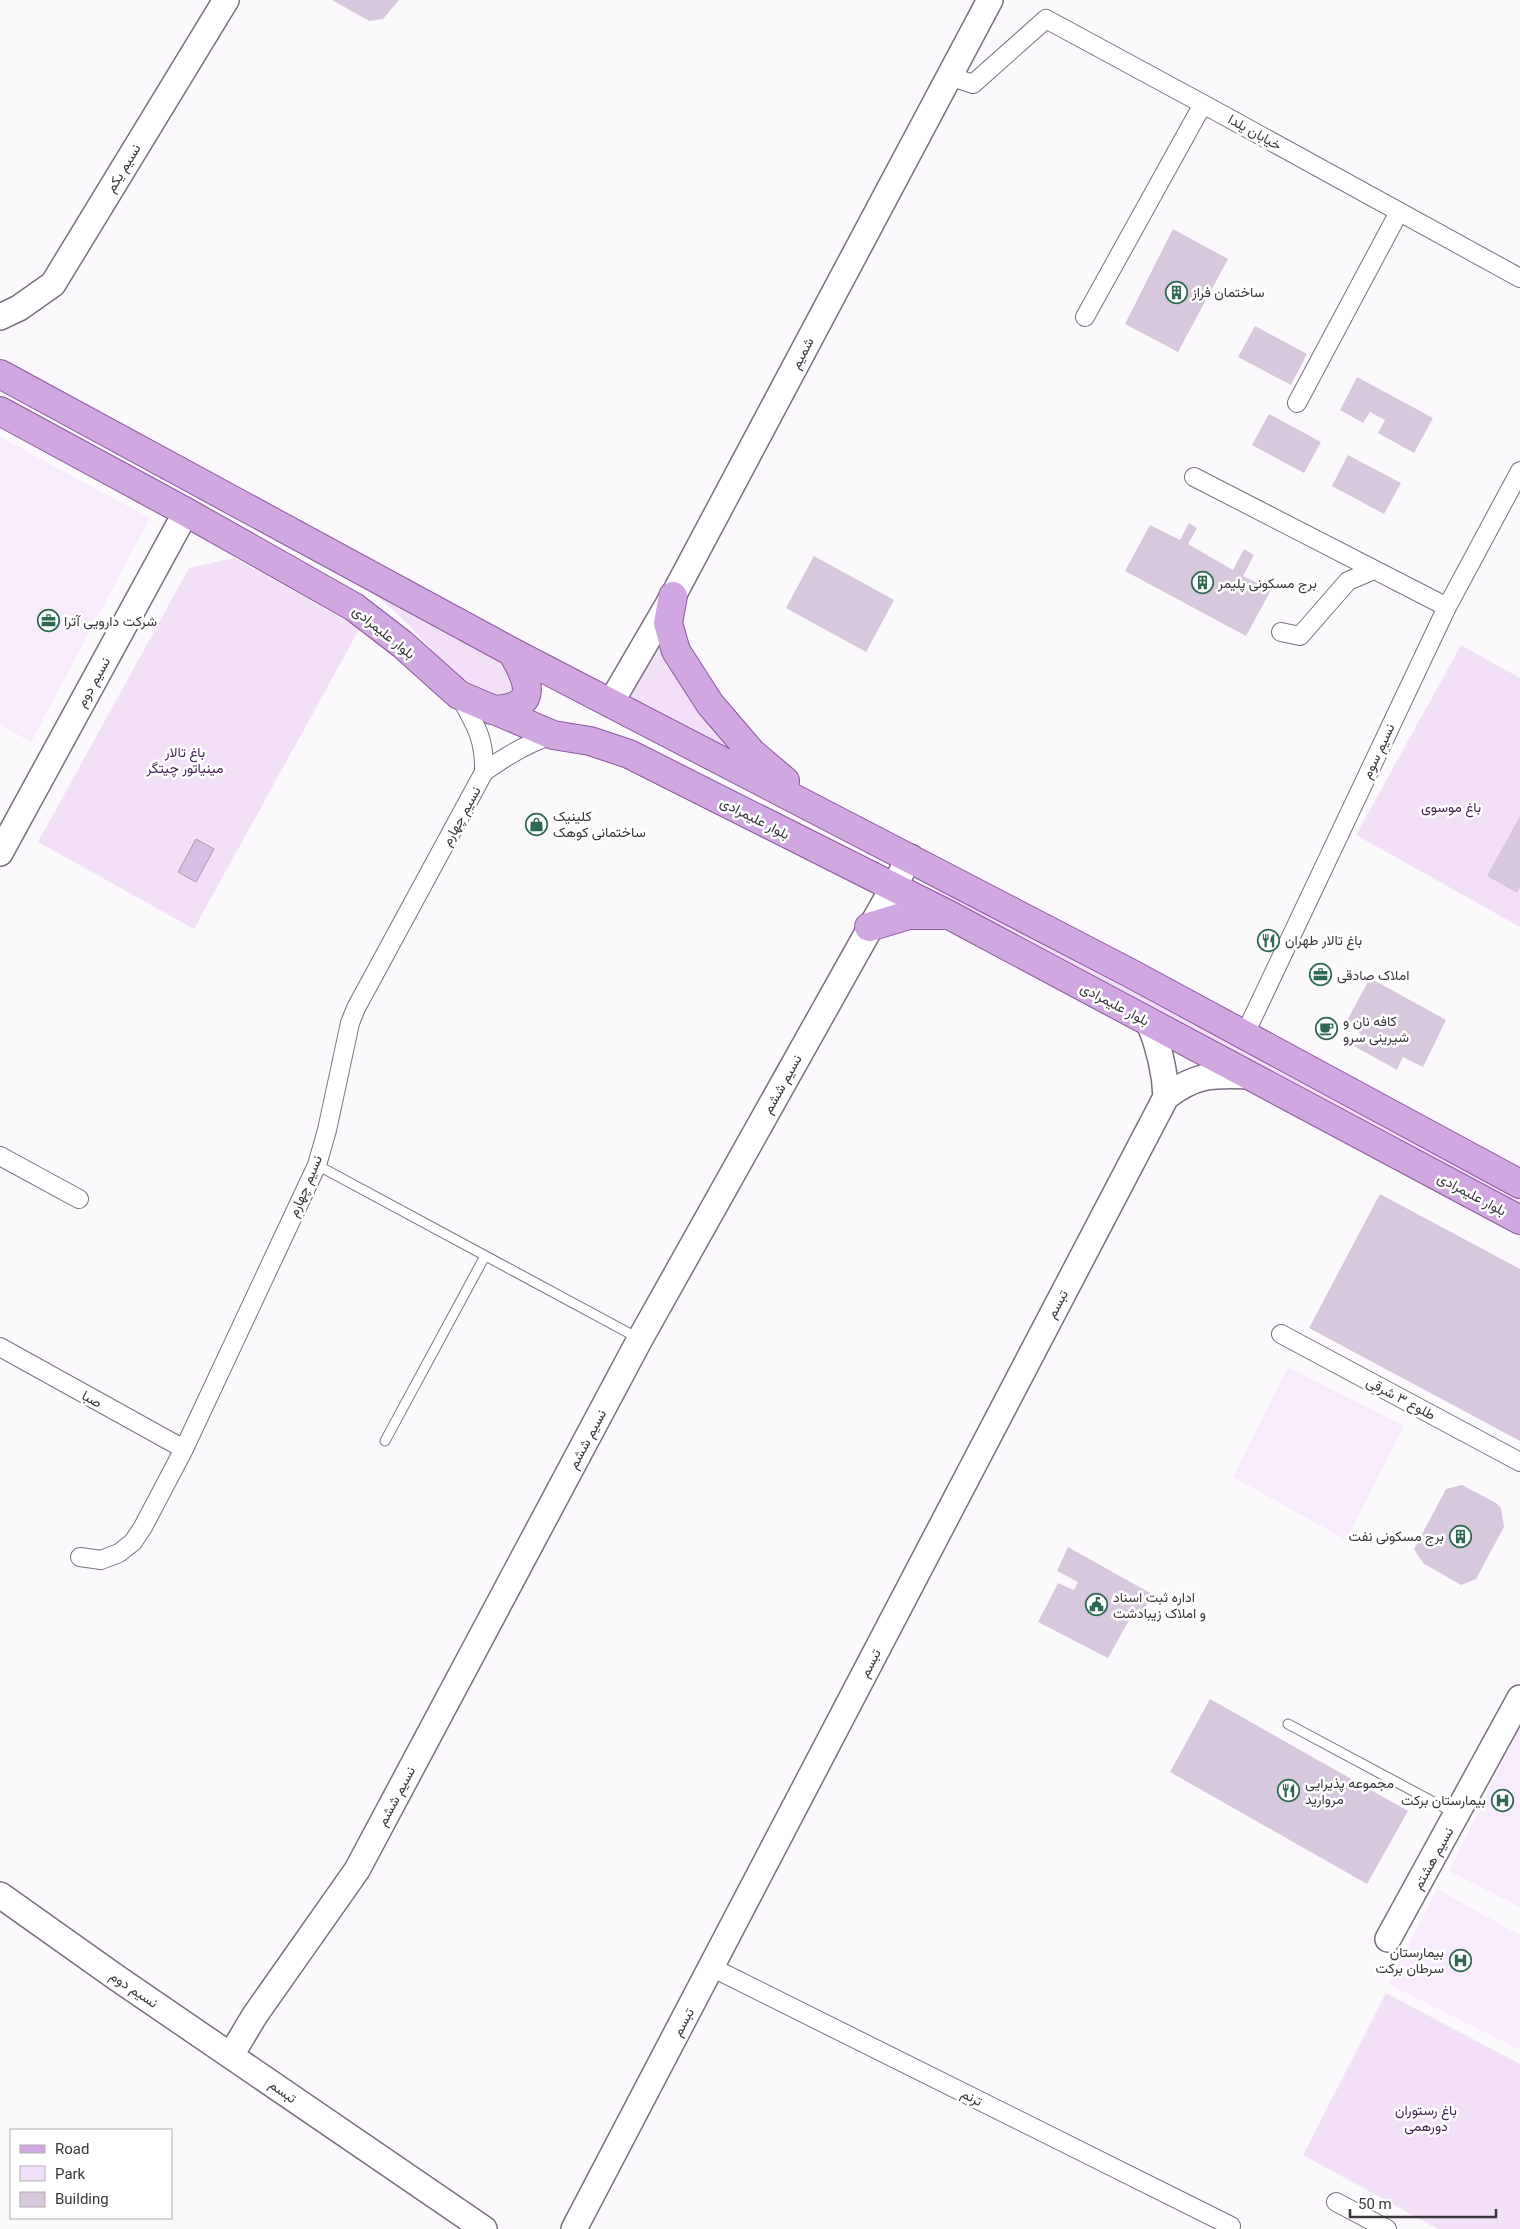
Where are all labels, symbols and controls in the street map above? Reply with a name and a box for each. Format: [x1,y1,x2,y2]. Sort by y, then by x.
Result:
street label: خیابان یلدا [1225,111,1284,154]
street label: نسیم یکم [102,141,145,196]
building icon: ساختمان فراز [1164,280,1188,304]
place label: ساختمان فراز [1191,284,1265,301]
street label: شمیم [787,335,818,372]
building icon: برج مسکونی پلیمر [1190,571,1214,595]
place label: برج مسکونی پلیمر [1217,575,1317,594]
street label: بلوار علیمرادی [349,602,418,663]
office icon: شرکت دارویی آترا [36,609,60,633]
place label: شرکت دارویی آترا [64,613,157,630]
street label: نسیم دوم [73,654,114,710]
street label: نسیم سوم [1358,721,1399,781]
park label: باغ تالار مینیاتور چیتگر [145,744,224,778]
street label: نسیم چهارم [438,784,486,849]
street label: بلوار علیمرادی [717,794,792,843]
park label: باغ موسوی [1421,799,1481,818]
place label: کلینیک ساختمانی کوهک [553,808,646,841]
shop icon: کلینیک ساختمانی کوهک [525,812,549,836]
restaurant icon: باغ تالار طهران [1257,928,1281,952]
place label: باغ تالار طهران [1285,932,1362,951]
office icon: املاک صادقی [1309,963,1333,987]
place label: املاک صادقی [1337,967,1409,984]
street label: بلوار علیمرادی [1077,979,1152,1030]
place label: کافه نان و شیرینی سرو [1343,1013,1409,1046]
cafe icon: کافه نان و شیرینی سرو [1315,1017,1339,1041]
street label: نسیم ششم [759,1052,806,1117]
street label: نسیم چهارم [285,1153,327,1220]
street label: بلوار علیمرادی [1434,1169,1509,1220]
street label: تبسم [1043,1287,1072,1321]
street label: طلوع ۳ شرقی [1362,1373,1438,1425]
street label: صبا [79,1387,105,1412]
street label: نسیم ششم [565,1407,610,1472]
building icon: برج مسکونی نفت [1448,1524,1472,1548]
place label: برج مسکونی نفت [1348,1528,1444,1547]
place label: اداره ثبت اسناد و املاک زیبادشت [1113,1589,1206,1622]
public building icon: اداره ثبت اسناد و املاک زیبادشت [1085,1593,1109,1617]
street label: تبسم [856,1646,885,1680]
street label: نسیم ششم [374,1764,419,1829]
place label: مجموعه پذیرایی مروارید [1305,1775,1394,1808]
restaurant icon: مجموعه پذیرایی مروارید [1277,1779,1301,1803]
hospital icon: بیمارستان برکت [1490,1788,1514,1812]
place label: بیمارستان برکت [1401,1792,1486,1809]
street label: نسیم هشتم [1409,1824,1458,1892]
place label: بیمارستان سرطان برکت [1375,1944,1444,1977]
hospital icon: بیمارستان سرطان برکت [1448,1948,1472,1972]
street label: نسیم دوم [106,1967,161,2012]
street label: تبسم [669,2005,698,2039]
street label: تبسم [266,2076,300,2107]
street label: ترنم [958,2085,985,2110]
park label: باغ رستوران دورهمی [1395,2102,1457,2135]
legend [10,2129,172,2219]
text: Road [55,2140,89,2158]
text: Park [55,2165,86,2183]
scale bar [1350,2186,1496,2218]
text: Building [55,2190,109,2208]
text: 50 m [1358,2195,1392,2213]

